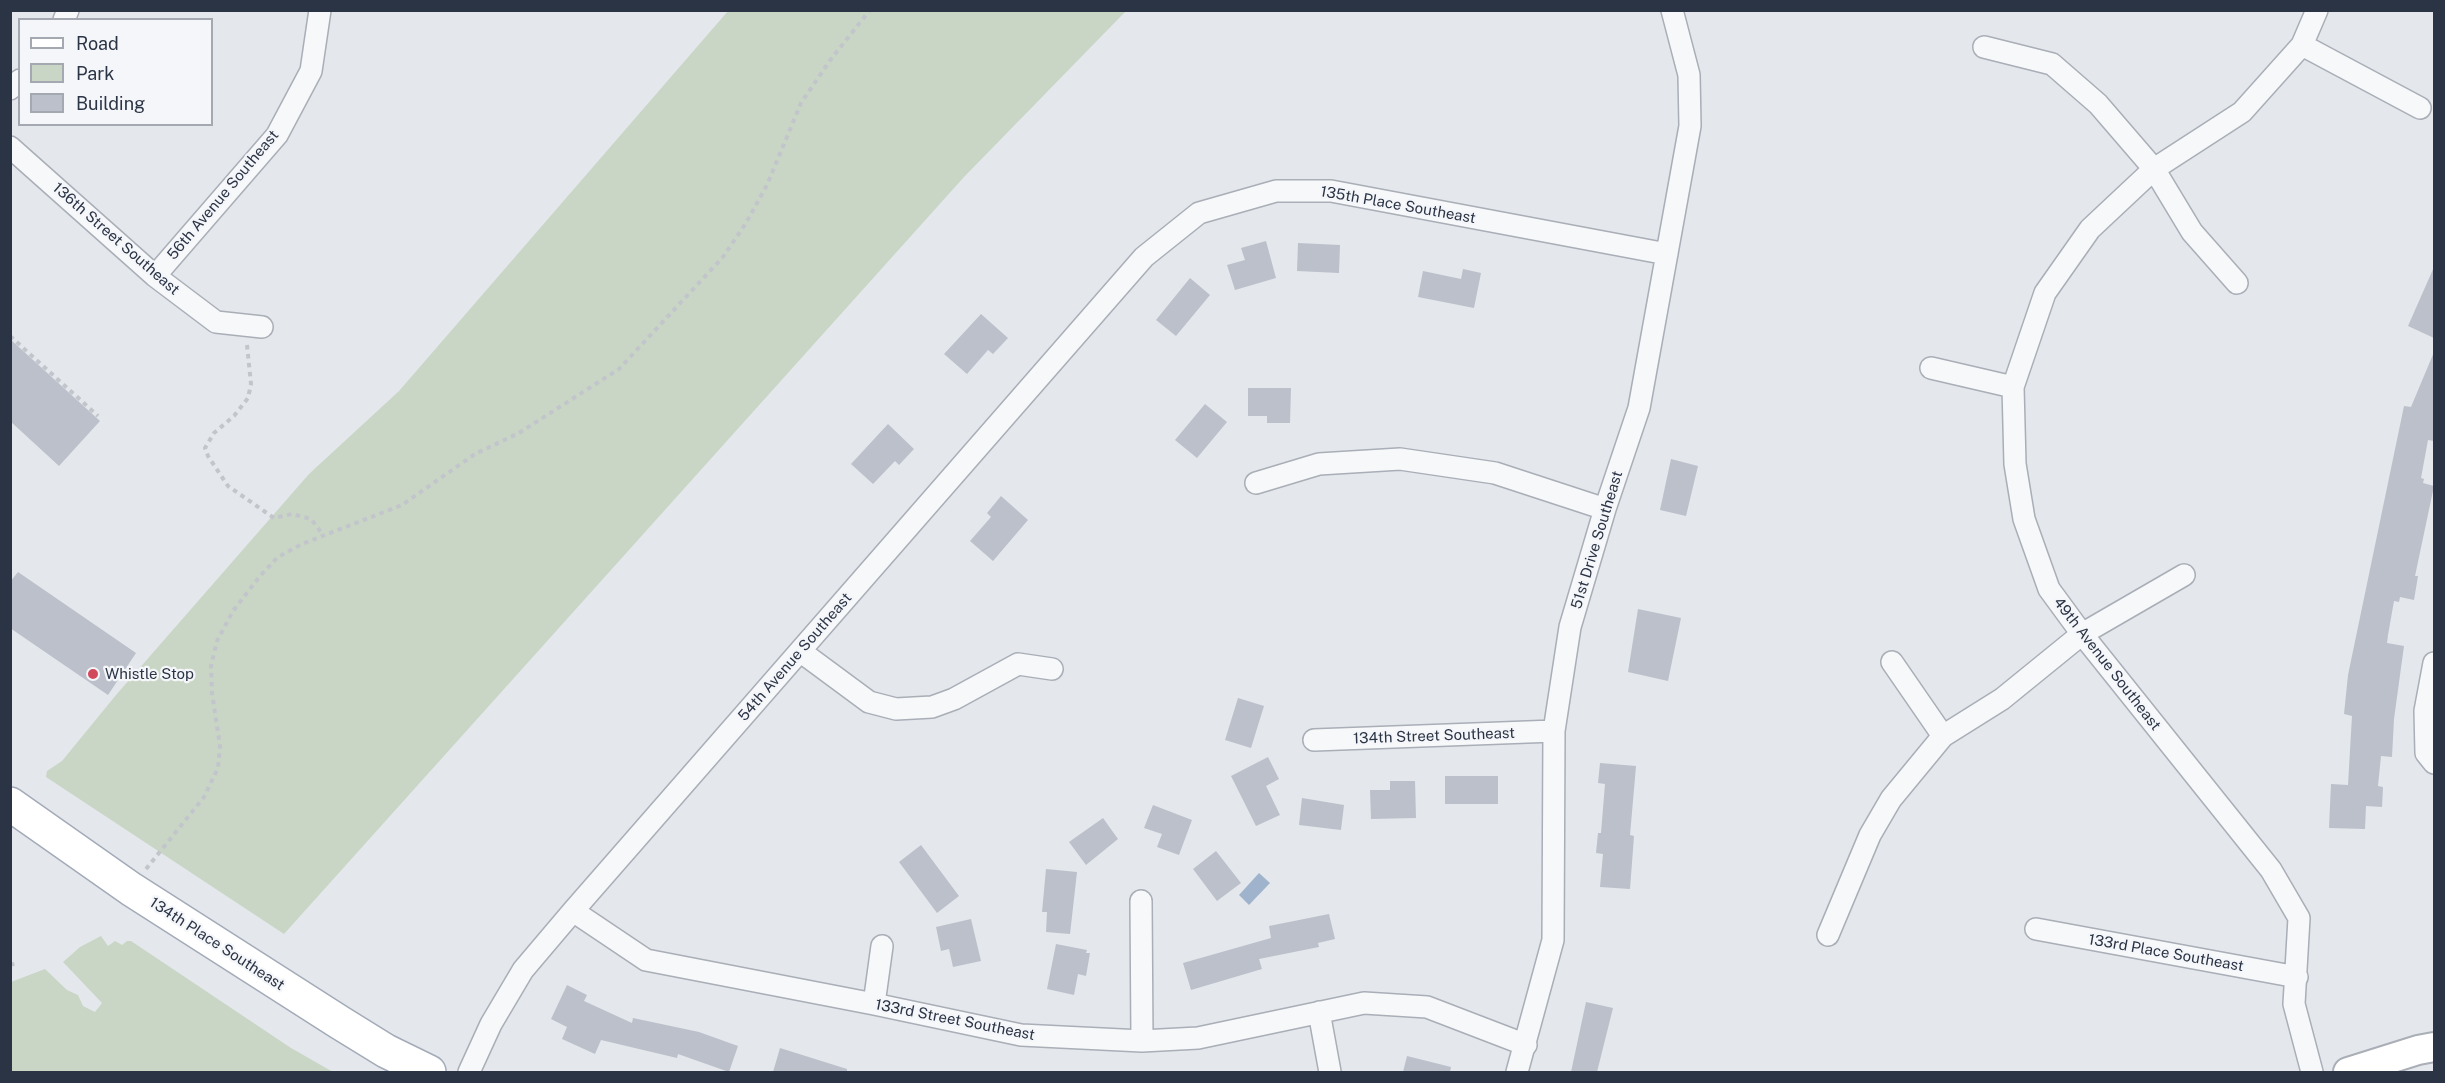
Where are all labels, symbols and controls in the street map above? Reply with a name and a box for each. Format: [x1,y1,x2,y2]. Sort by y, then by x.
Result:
legend [18,18,213,126]
text: Road [76,33,119,54]
text: Park [76,63,114,84]
text: Building [76,93,145,114]
street label: 56th Avenue Southeast [163,126,283,264]
street label: 136th Street Southeast [49,179,183,299]
street label: 135th Place Southeast [1319,182,1477,228]
street label: 51st Drive Southeast [1567,469,1627,611]
street label: 54th Avenue Southeast [734,589,856,725]
street label: 49th Avenue Southeast [2050,594,2164,734]
place label: Whistle Stop [105,665,194,683]
marker: Whistle Stop [86,667,100,681]
street label: 134th Street Southeast [1353,724,1515,748]
street label: 134th Place Southeast [146,894,288,994]
street label: 133rd Place Southeast [2087,930,2245,976]
street label: 133rd Street Southeast [874,996,1036,1044]

